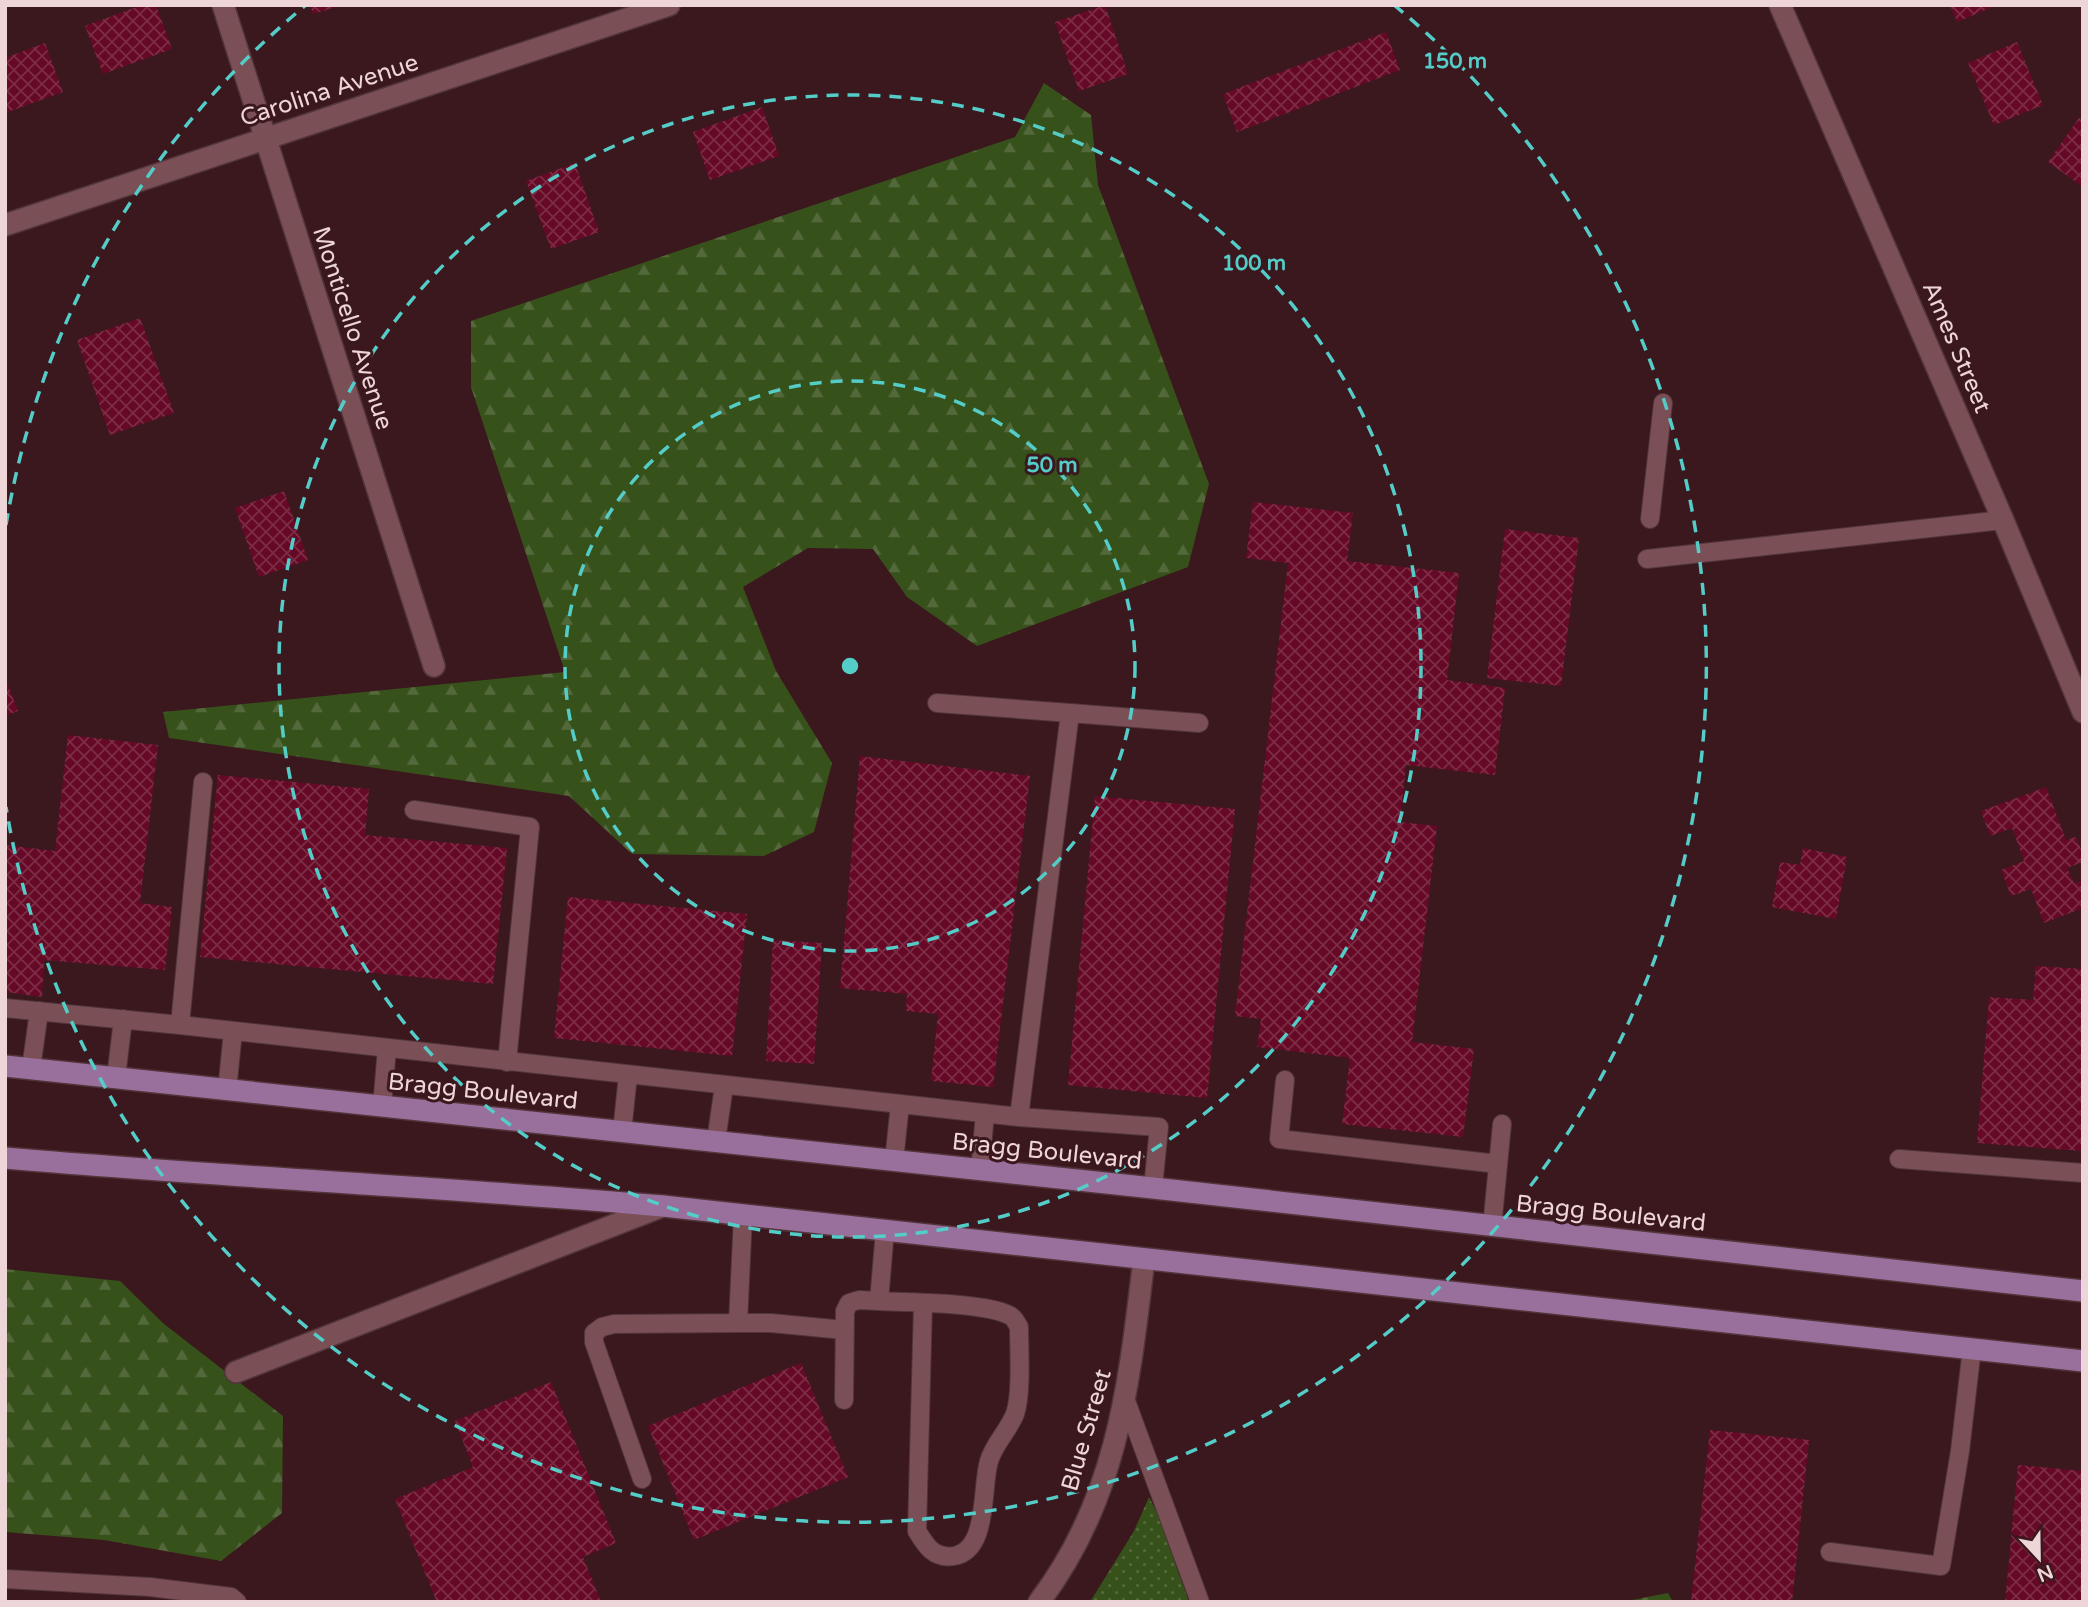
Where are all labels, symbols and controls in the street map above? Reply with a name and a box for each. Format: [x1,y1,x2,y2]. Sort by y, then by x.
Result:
street label: Carolina Avenue [236,48,422,133]
text: 150 m [1423,49,1487,74]
street label: Monticello Avenue [306,223,399,433]
text: 100 m [1222,251,1286,276]
street label: Ames Street [1916,277,1997,417]
text: 50 m [1026,453,1078,478]
centre of rings [838,654,862,678]
street label: Bragg Boulevard [387,1067,579,1116]
street label: Bragg Boulevard [951,1127,1143,1176]
street label: Bragg Boulevard [1515,1189,1707,1238]
street label: Blue Street [1055,1366,1118,1494]
north arrow [2004,1523,2074,1593]
text: N [2034,1560,2056,1586]

